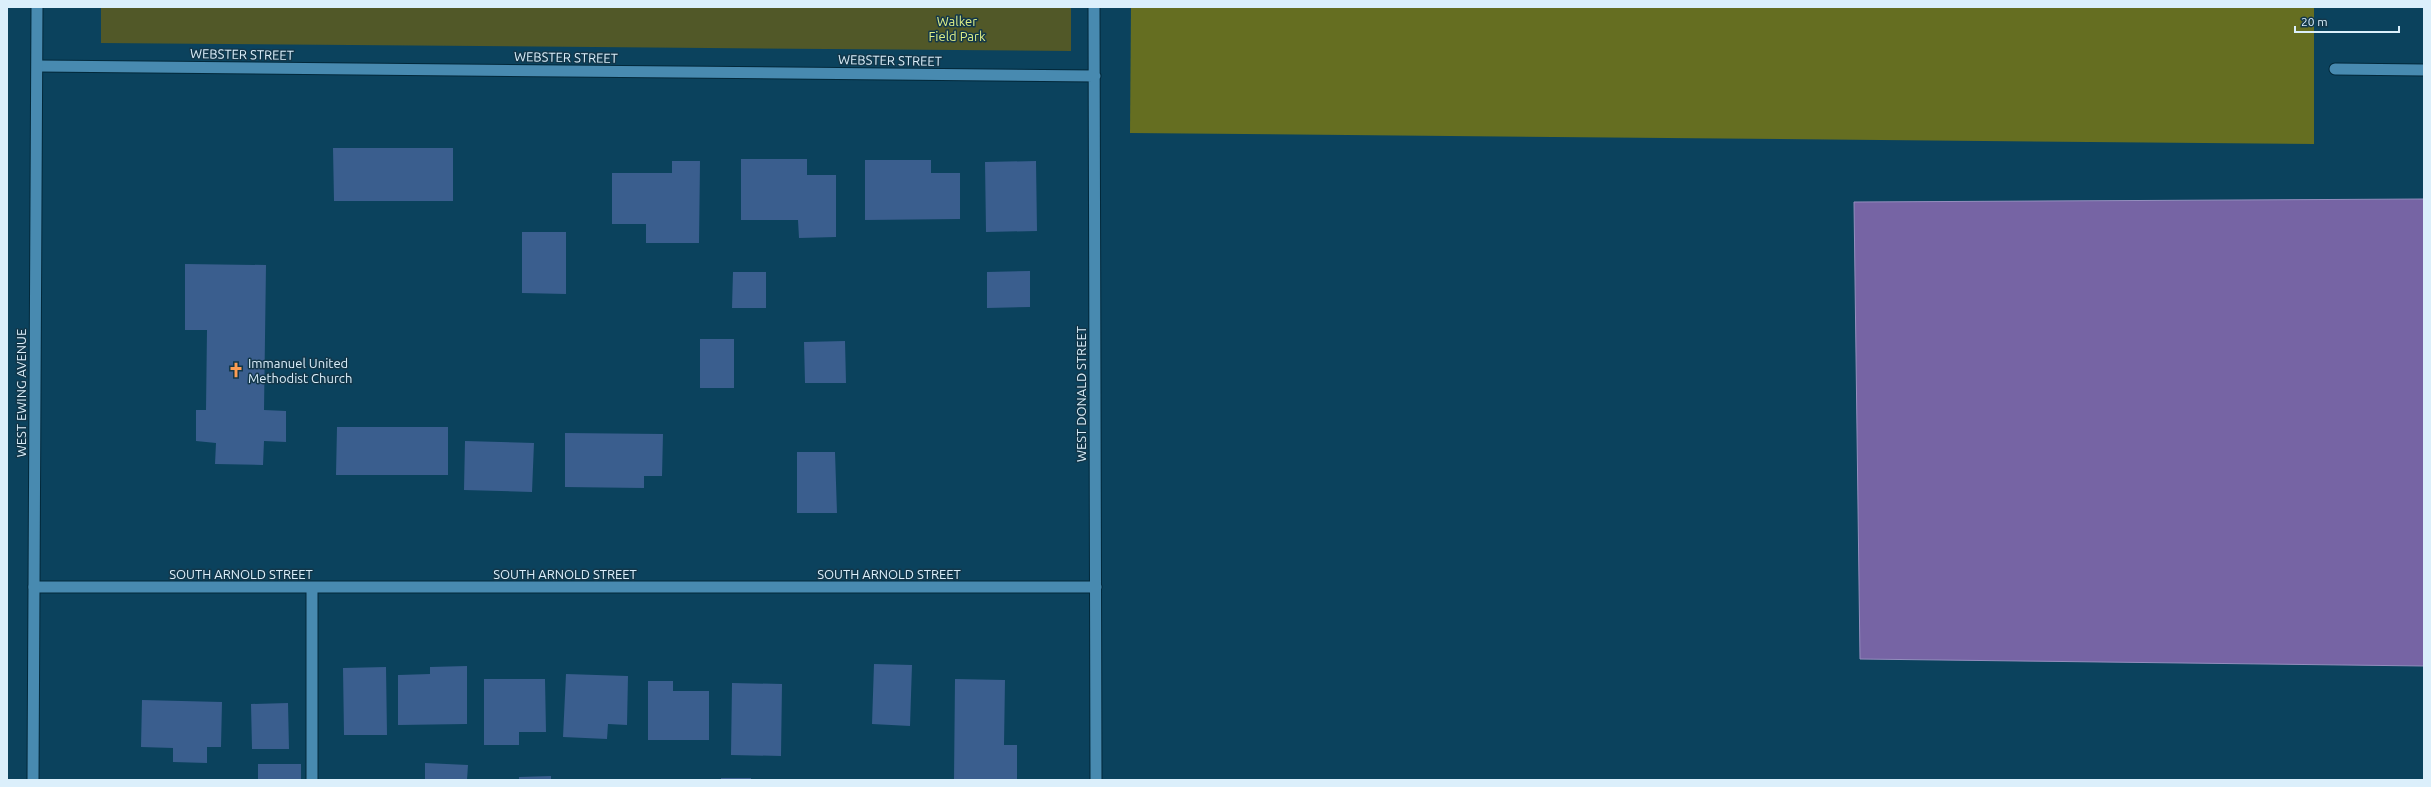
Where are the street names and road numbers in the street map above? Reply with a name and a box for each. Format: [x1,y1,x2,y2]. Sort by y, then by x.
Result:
street label: WEBSTER STREET [190,46,294,62]
street label: WEBSTER STREET [514,49,618,65]
street label: WEBSTER STREET [838,52,942,68]
street label: WEST DONALD STREET [1074,326,1088,462]
street label: WEST EWING AVENUE [14,329,28,457]
street label: SOUTH ARNOLD STREET [169,567,313,581]
street label: SOUTH ARNOLD STREET [493,567,637,581]
street label: SOUTH ARNOLD STREET [817,567,961,581]

